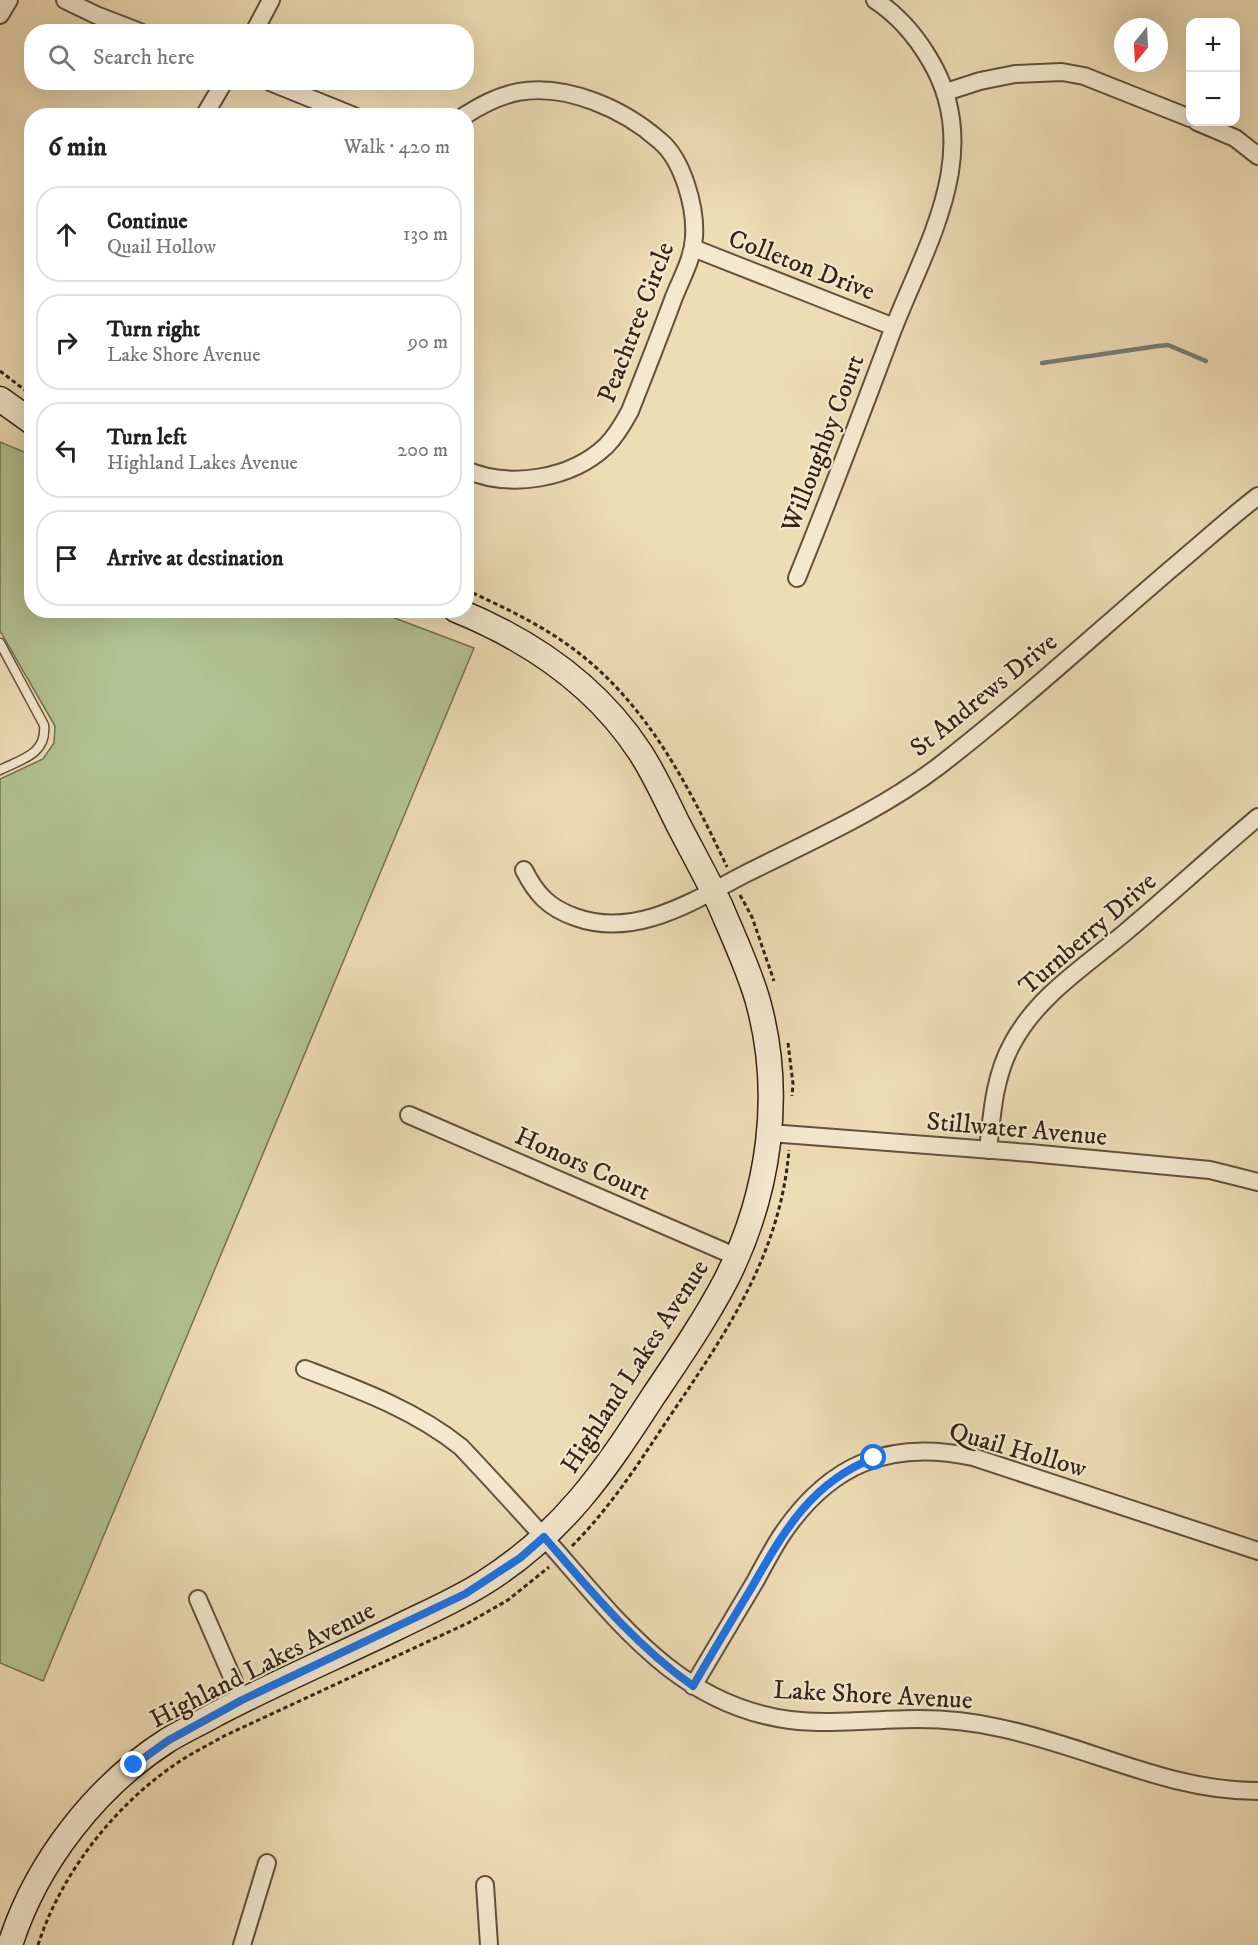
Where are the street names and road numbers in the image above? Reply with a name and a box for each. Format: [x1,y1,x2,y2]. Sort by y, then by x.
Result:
street label: Colleton Drive [724,222,879,308]
street label: Peachtree Circle [591,238,682,408]
street label: Willoughby Court [774,350,873,538]
street label: St Andrews Drive [904,626,1064,765]
street label: Turnberry Drive [1012,865,1164,1003]
street label: Stillwater Avenue [925,1105,1108,1154]
street label: Honors Court [510,1120,655,1209]
street label: Highland Lakes Avenue [554,1254,717,1480]
street label: Quail Hollow [945,1415,1091,1486]
street label: Highland Lakes Avenue [145,1594,381,1736]
street label: Lake Shore Avenue [772,1674,973,1717]

